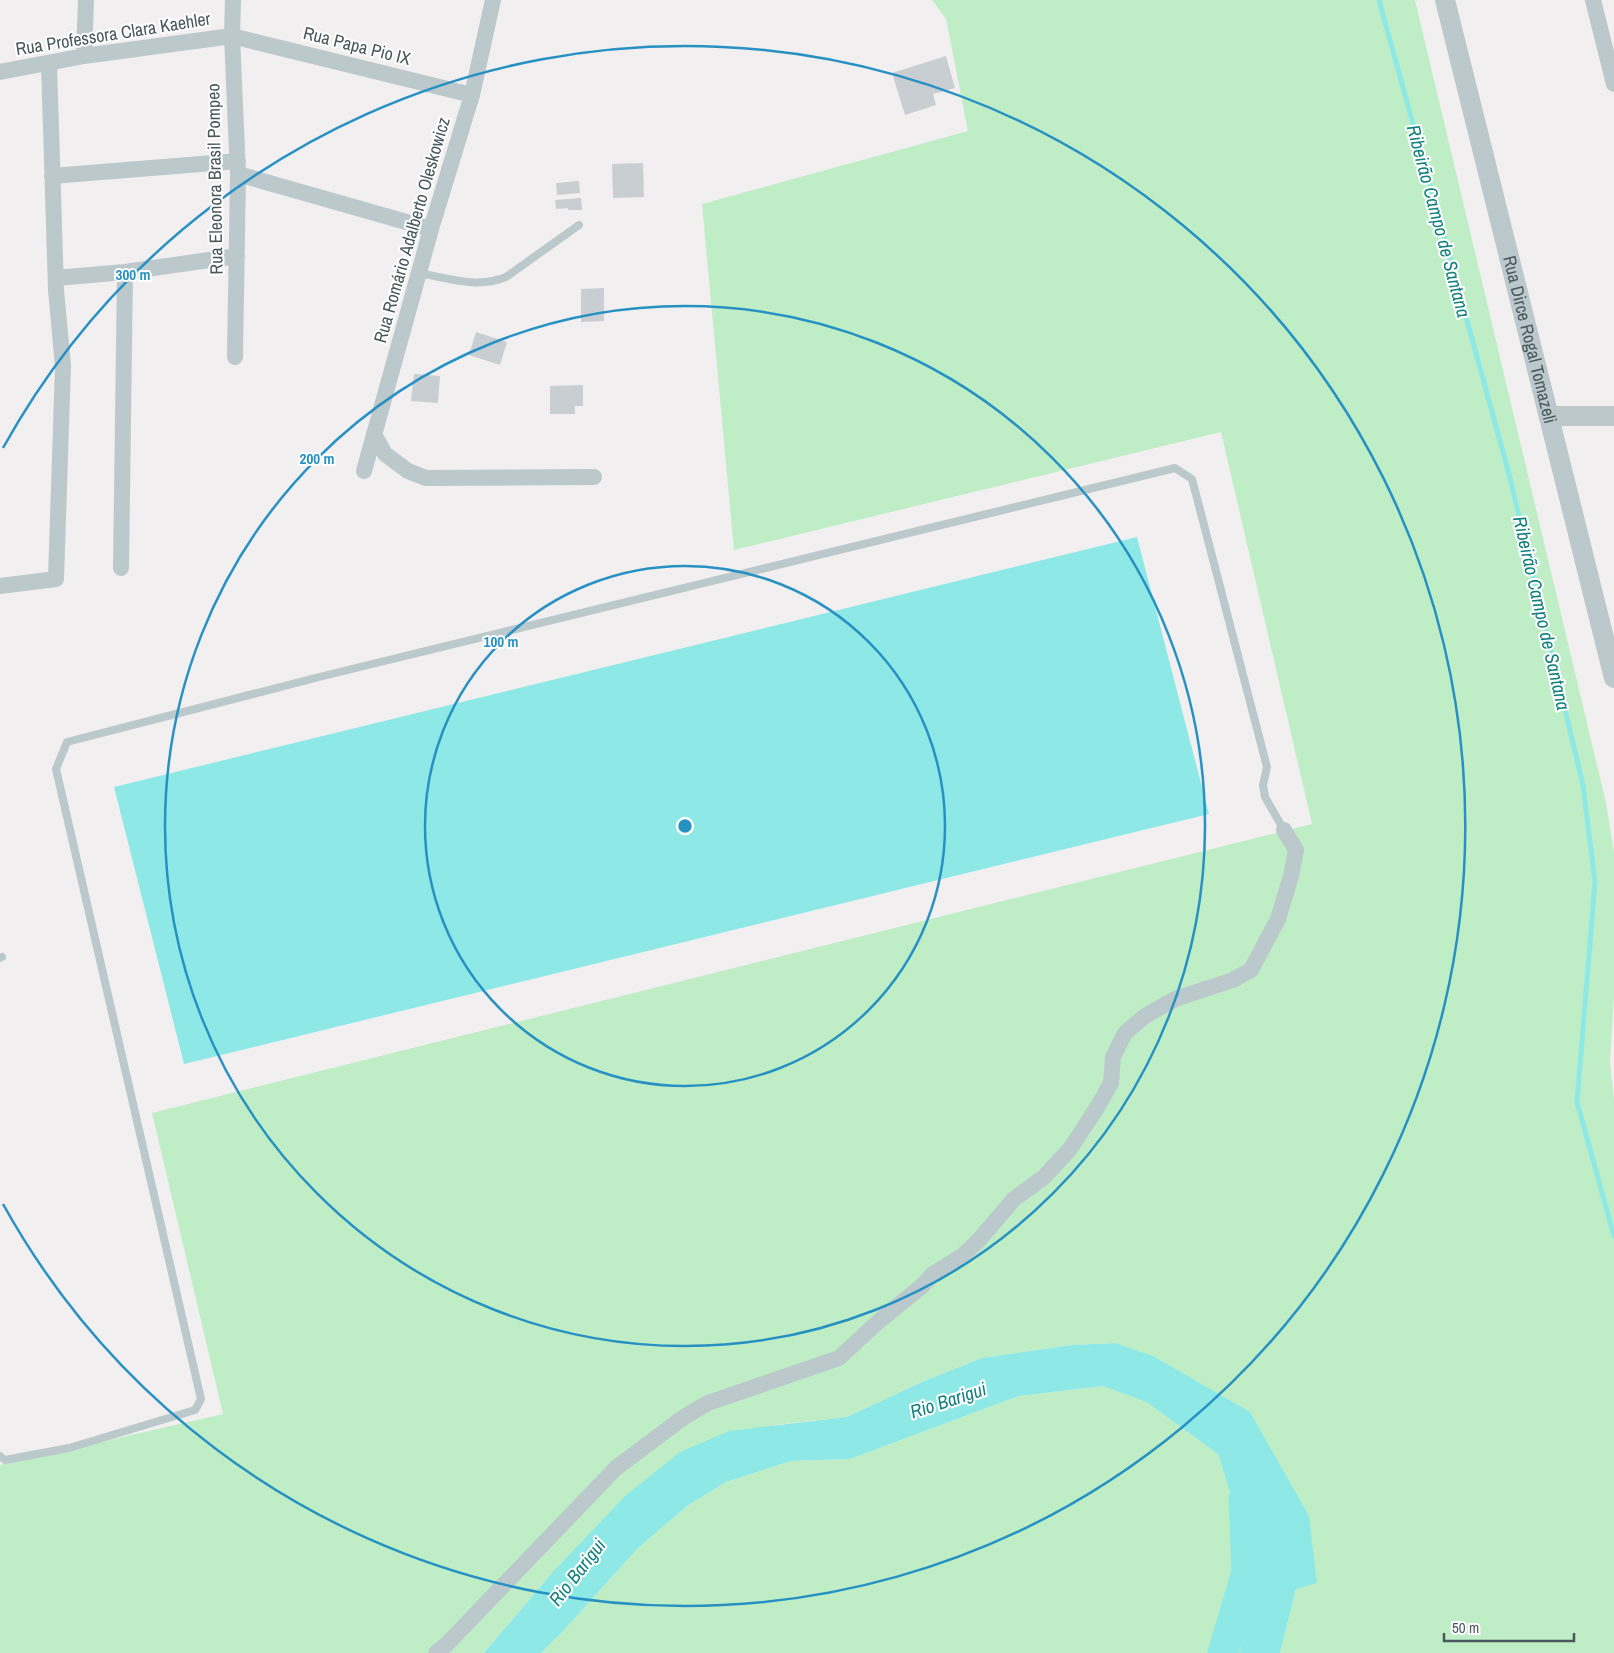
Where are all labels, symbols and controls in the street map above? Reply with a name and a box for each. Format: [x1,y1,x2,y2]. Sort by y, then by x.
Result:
street label: Rua Professora Clara Kaehler [14,6,212,61]
street label: Rua Papa Pio IX [301,20,414,71]
street label: Rua Eleonora Brasil Pompeo [200,83,229,275]
street label: Rua Romário Adalberto Oleskowicz [367,114,456,346]
water label: Ribeirão Campo de Santana [1401,122,1477,320]
street label: Rua Dirce Rogal Tomazeli [1497,253,1563,426]
text: 300 m [116,264,150,285]
text: 200 m [300,448,334,469]
water label: Ribeirão Campo de Santana [1507,513,1577,713]
text: 100 m [484,631,518,652]
centre of rings [676,817,694,835]
water label: Rio Barigui [907,1375,990,1425]
water label: Rio Barigui [542,1532,612,1611]
scale bar [1444,1610,1574,1642]
text: 50 m [1452,1617,1479,1638]

